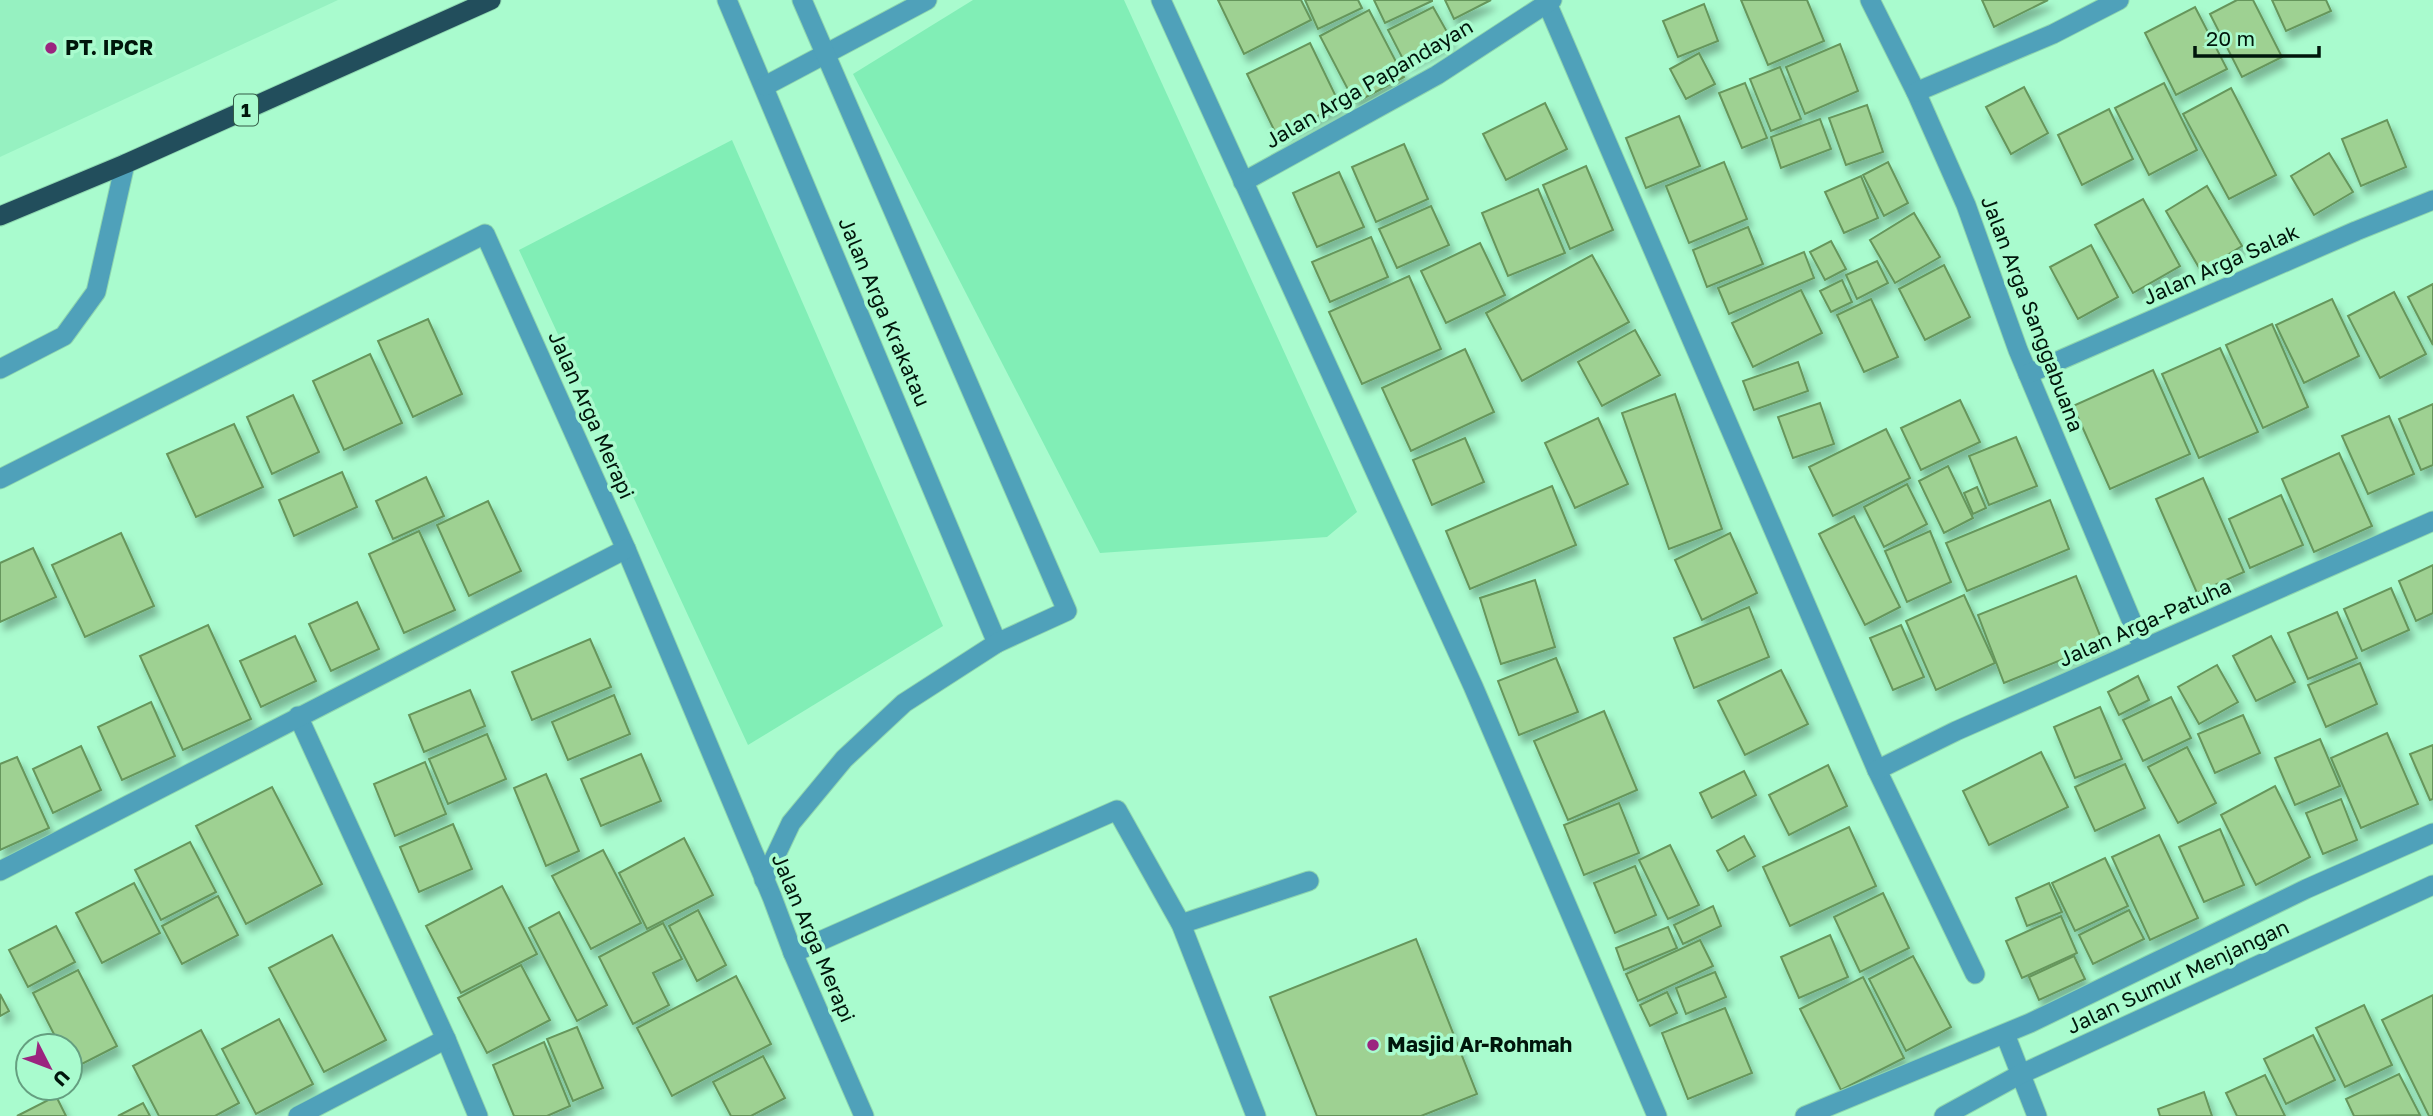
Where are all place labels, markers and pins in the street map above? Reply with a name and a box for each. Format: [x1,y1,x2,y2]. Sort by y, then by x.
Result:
place label: PT. IPCR [65,34,153,60]
marker: PT. IPCR [43,40,59,56]
place label: Masjid Ar-Rohmah [1387,1031,1572,1057]
marker: Masjid Ar-Rohmah [1365,1037,1381,1053]

